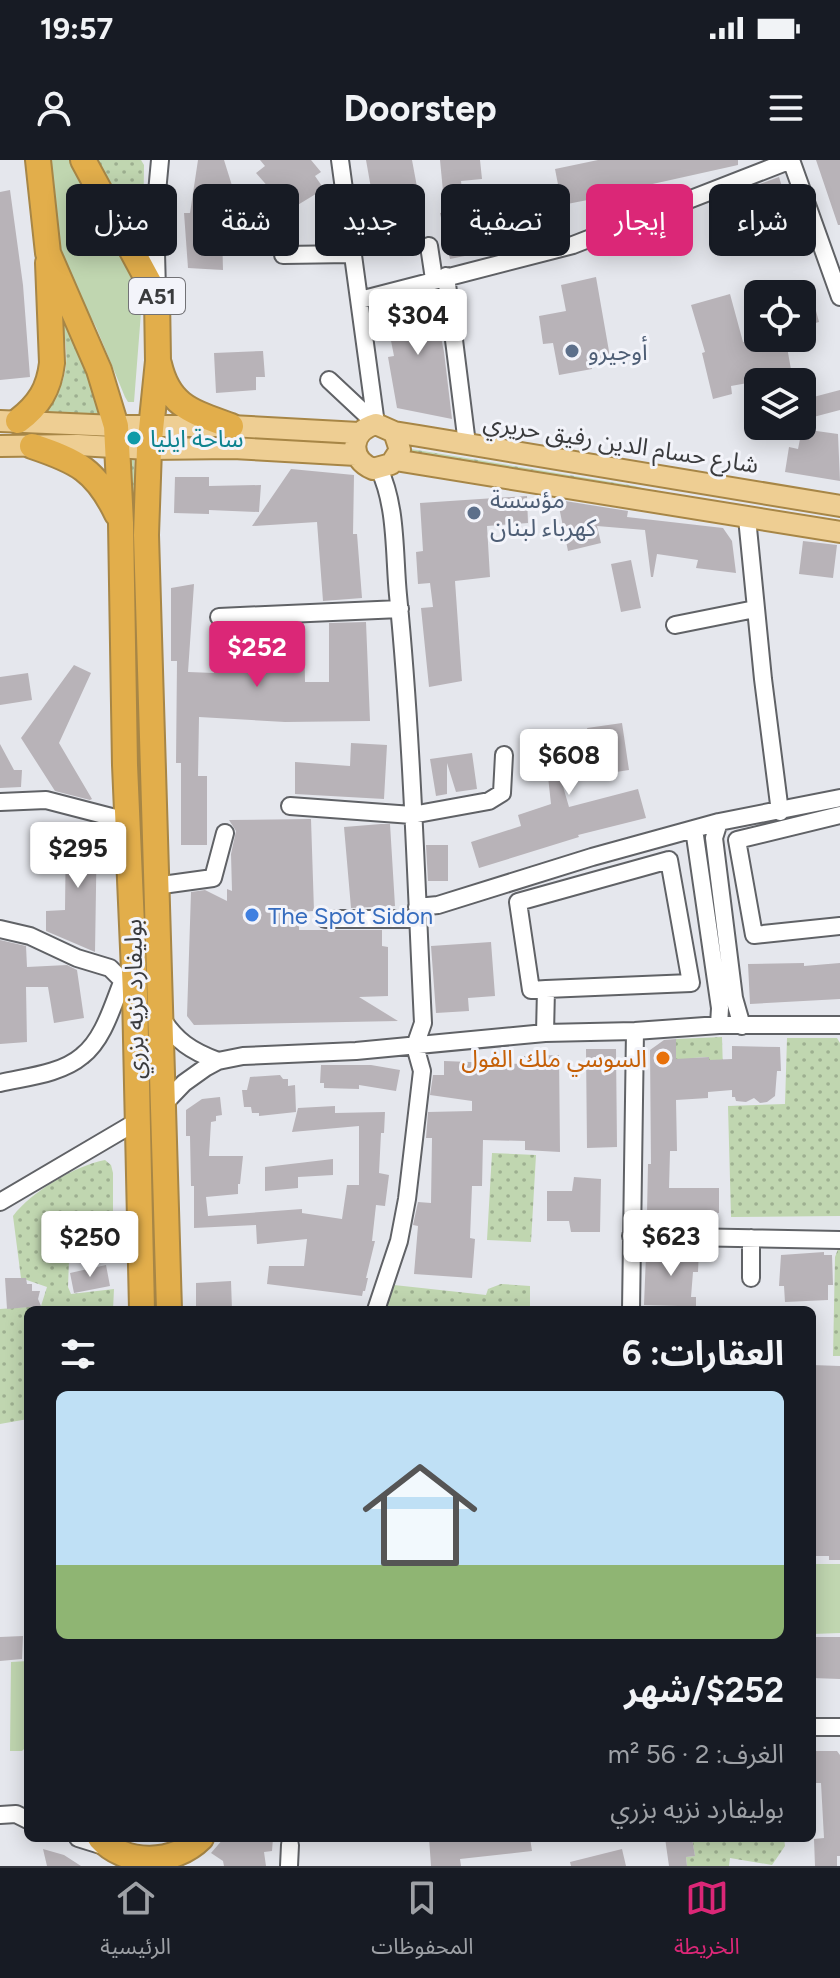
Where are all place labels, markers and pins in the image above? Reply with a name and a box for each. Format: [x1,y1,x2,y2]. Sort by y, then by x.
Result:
pin: $304 [371,289,465,357]
place label: أوجيرو [588,335,648,366]
marker: أوجيرو [563,342,581,360]
place label: ساحة ايليا [150,424,244,453]
marker: ساحة ايليا [125,429,143,447]
place label: مؤسسة كهرباء لبنان [490,485,597,542]
marker: مؤسسة كهرباء لبنان [465,504,483,522]
pin: $252 [210,621,304,689]
pin: $608 [522,729,616,797]
pin: $295 [31,822,125,890]
place label: The Spot Sidon [268,901,433,930]
marker: The Spot Sidon [243,906,261,924]
place label: السوسي ملك الفول [461,1044,647,1077]
marker: السوسي ملك الفول [654,1049,672,1067]
pin: $623 [624,1210,718,1278]
pin: $250 [43,1211,137,1279]

